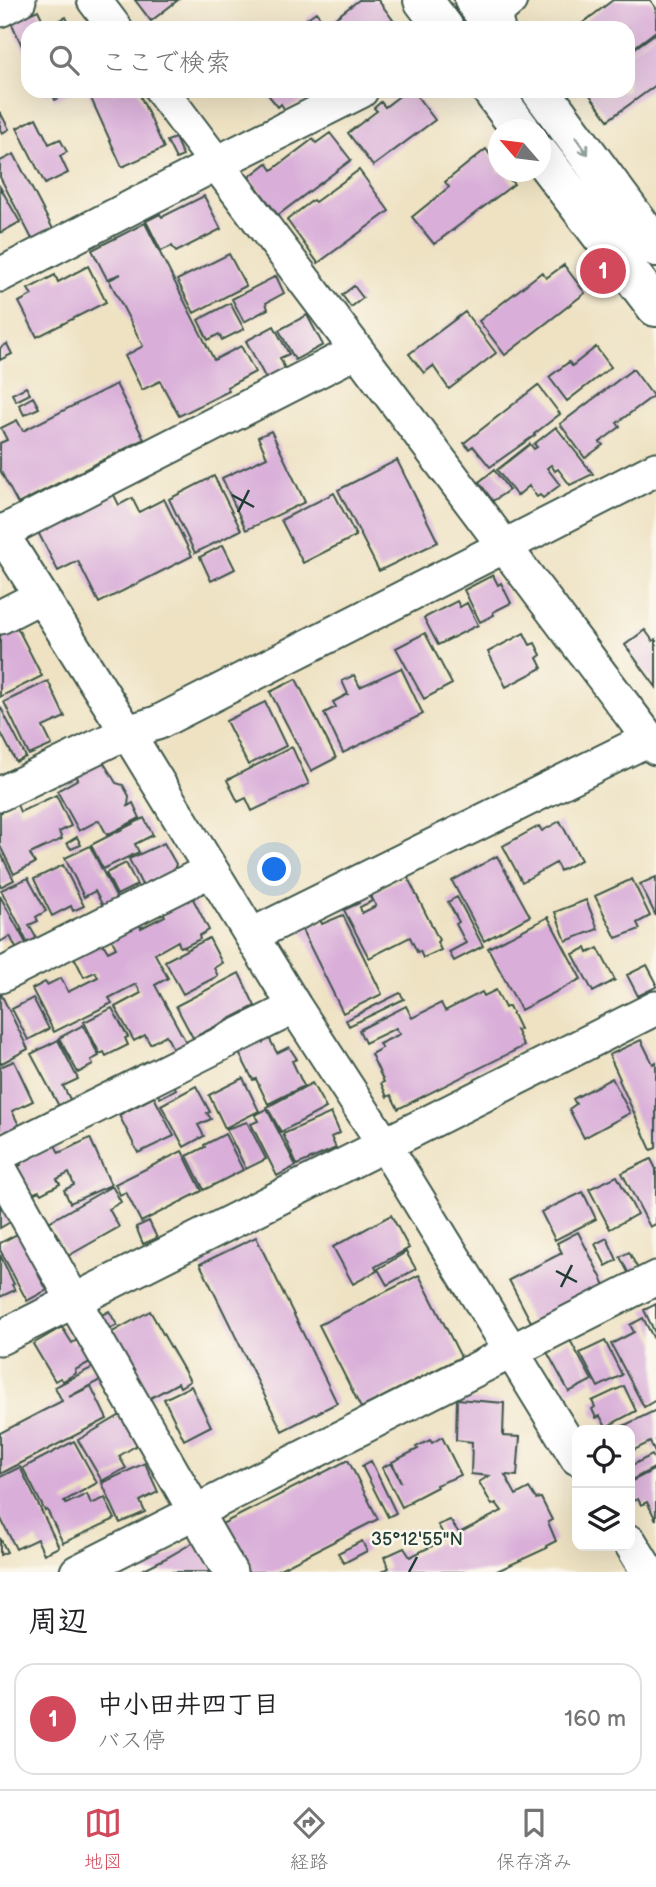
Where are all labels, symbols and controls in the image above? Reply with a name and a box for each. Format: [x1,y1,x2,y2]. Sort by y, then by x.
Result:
search box [21,21,635,98]
icon: search [45,41,83,79]
text: ここで検索 [101,48,231,79]
north arrow [488,119,551,182]
one-way arrow [574,136,589,155]
pin: 1 [580,245,626,297]
your location [257,852,291,886]
map controls [572,1425,635,1551]
button: locate [572,1425,635,1488]
button: layers [572,1488,635,1551]
text: 35°12'55"N [371,1529,463,1550]
text: 周辺 [28,1604,88,1640]
text: 中小田井四丁目 [97,1690,279,1721]
text: 1 [48,1705,58,1733]
text: 160 m [564,1705,626,1733]
text: バス停 [97,1727,166,1755]
tab: 地図 [84,1804,122,1874]
tab: 経路 [290,1804,328,1874]
tab: 保存済み [496,1804,572,1874]

